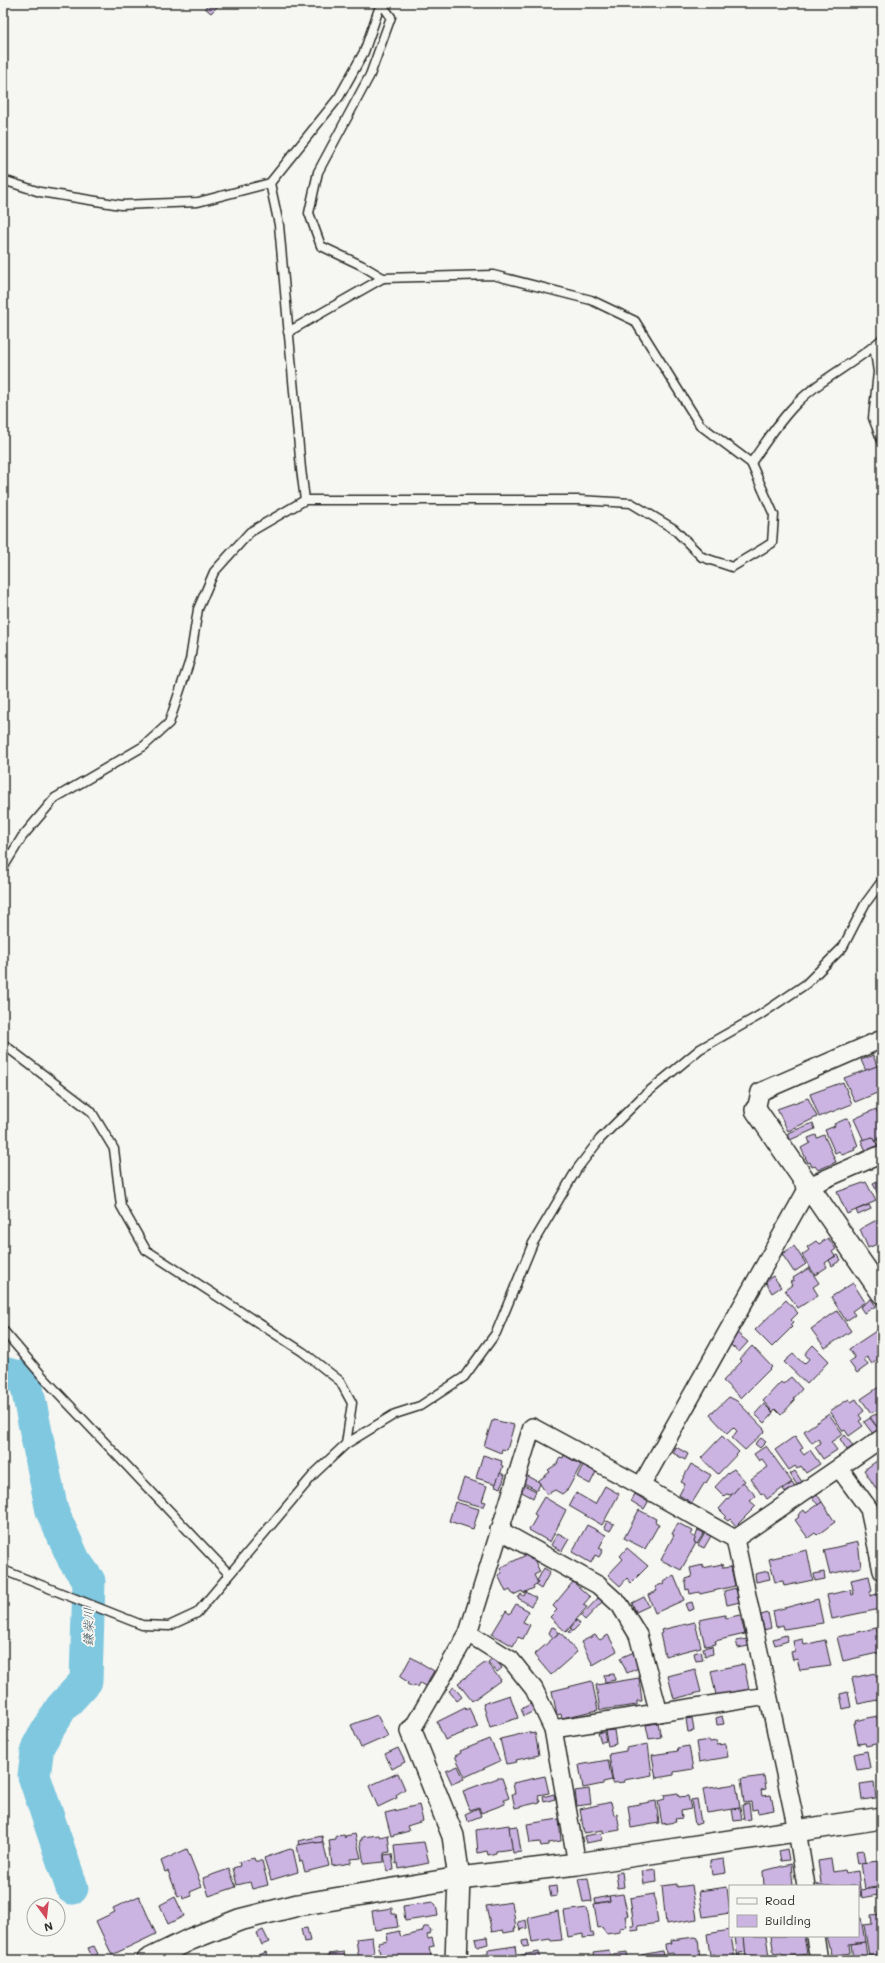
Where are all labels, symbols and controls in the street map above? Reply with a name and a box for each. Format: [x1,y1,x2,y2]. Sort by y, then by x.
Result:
water label: 鎌柴川 [79,1607,96,1647]
legend [729,1885,859,1937]
text: Road [765,1892,795,1908]
north arrow [26,1897,66,1937]
text: Building [765,1912,811,1928]
text: N [43,1919,55,1935]

